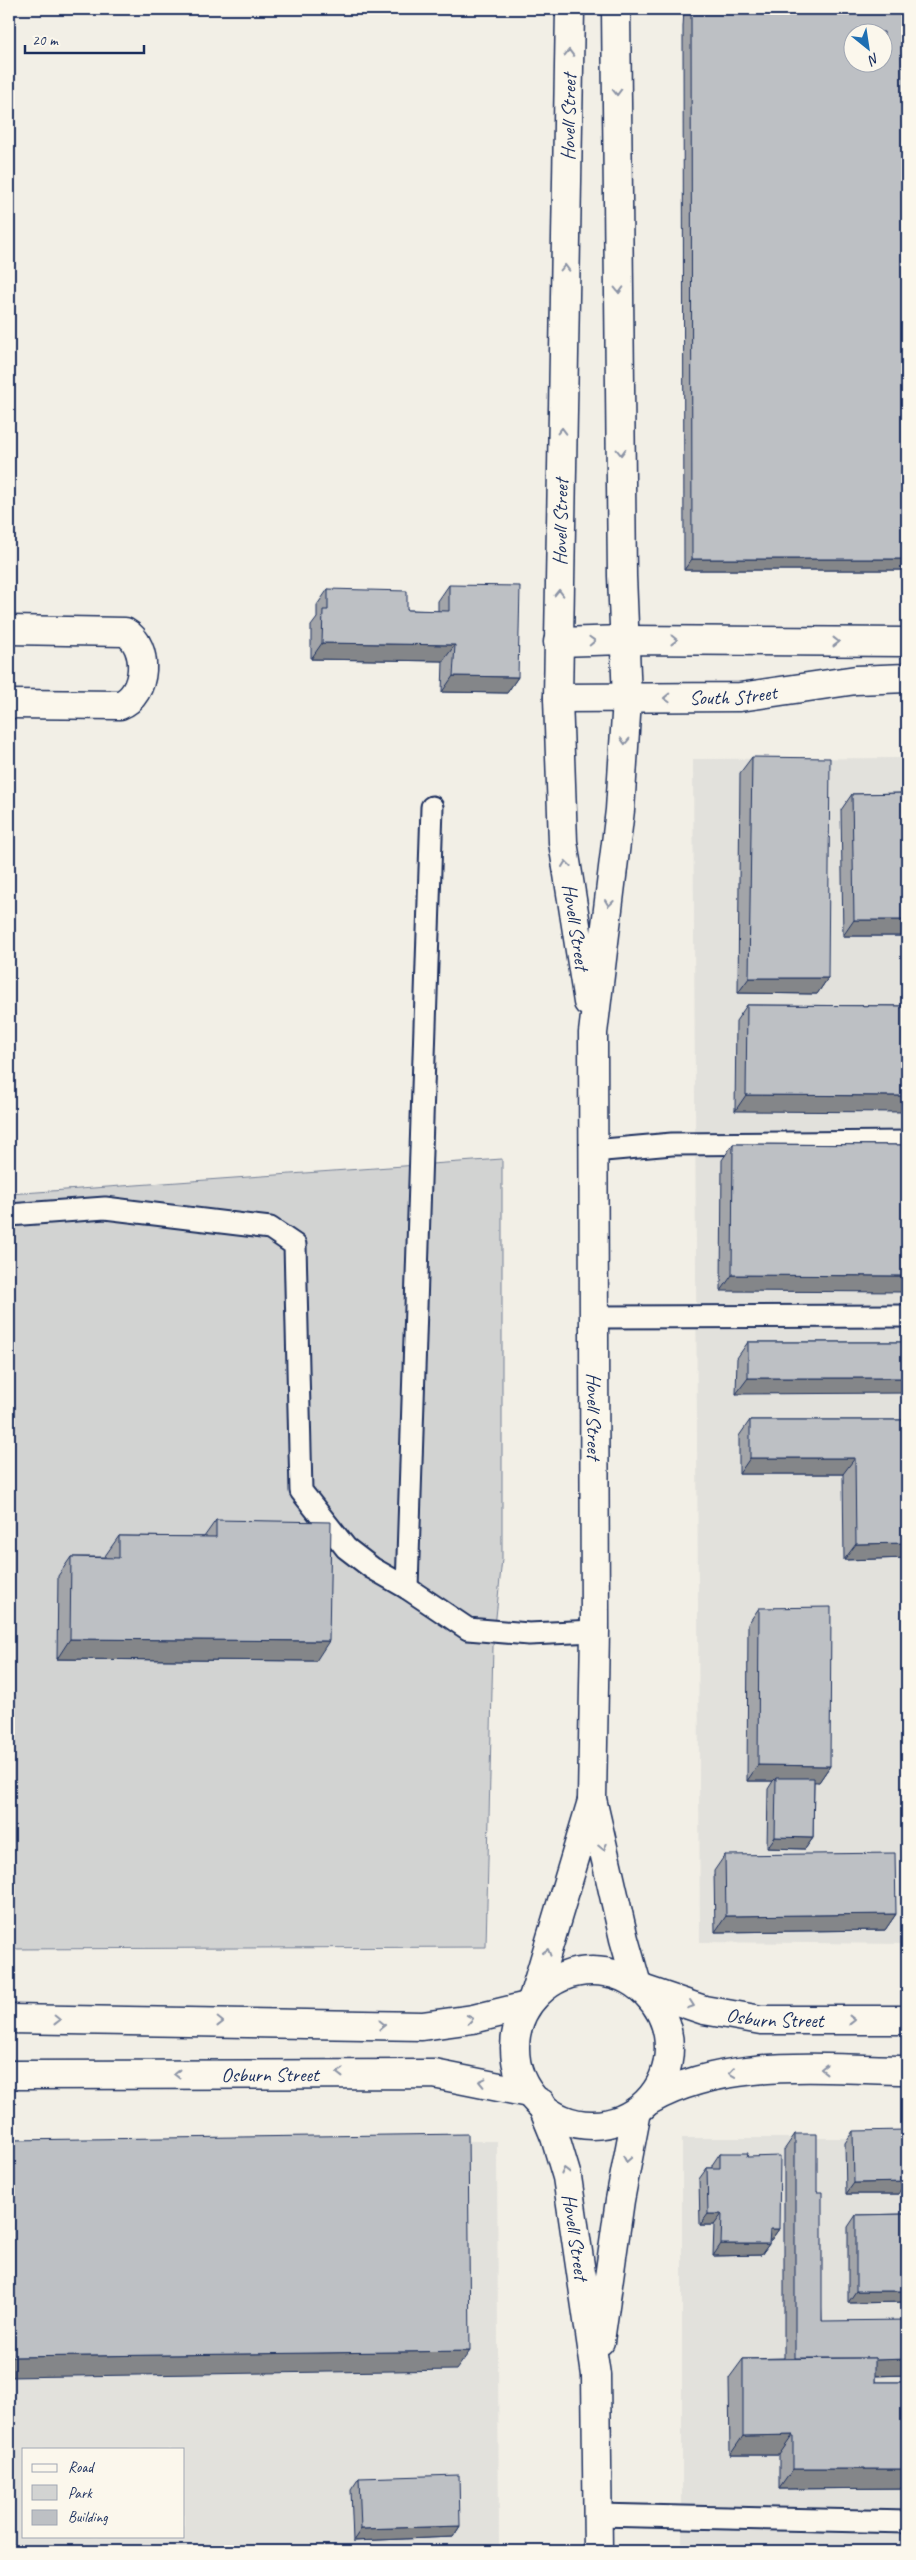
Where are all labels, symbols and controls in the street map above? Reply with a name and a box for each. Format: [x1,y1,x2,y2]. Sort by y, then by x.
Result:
scale bar [25,22,144,54]
north arrow [844,22,894,72]
text: 20 m [32,31,59,50]
one-way arrow [564,49,574,56]
text: N [864,49,882,70]
street label: Hovell Street [555,70,582,161]
one-way arrow [612,89,622,97]
one-way arrow [560,264,570,272]
one-way arrow [614,286,624,294]
one-way arrow [557,426,567,434]
one-way arrow [616,449,626,457]
street label: Hovell Street [547,475,574,566]
one-way arrow [554,589,564,596]
one-way arrow [670,635,678,646]
one-way arrow [588,636,596,646]
one-way arrow [833,637,841,647]
street label: South Street [689,679,781,710]
one-way arrow [663,693,671,703]
one-way arrow [620,738,630,745]
one-way arrow [561,860,572,868]
street label: Hovell Street [557,882,595,975]
one-way arrow [604,899,615,907]
street label: Hovell Street [581,1373,606,1463]
one-way arrow [597,1843,608,1852]
one-way arrow [542,1948,552,1956]
one-way arrow [687,2000,695,2010]
street label: Osburn Street [724,2002,826,2033]
one-way arrow [54,2015,62,2025]
one-way arrow [465,2015,474,2025]
one-way arrow [848,2015,856,2025]
one-way arrow [216,2017,224,2027]
one-way arrow [379,2020,387,2030]
street label: Osburn Street [221,2062,321,2088]
one-way arrow [819,2064,827,2074]
one-way arrow [728,2067,736,2078]
one-way arrow [336,2068,344,2078]
one-way arrow [173,2069,181,2079]
one-way arrow [477,2078,486,2088]
one-way arrow [622,2155,632,2163]
one-way arrow [560,2166,571,2175]
street label: Hovell Street [557,2192,594,2285]
legend [22,2448,185,2538]
text: Road [68,2458,95,2477]
text: Park [68,2484,93,2503]
text: Building [68,2508,108,2527]

